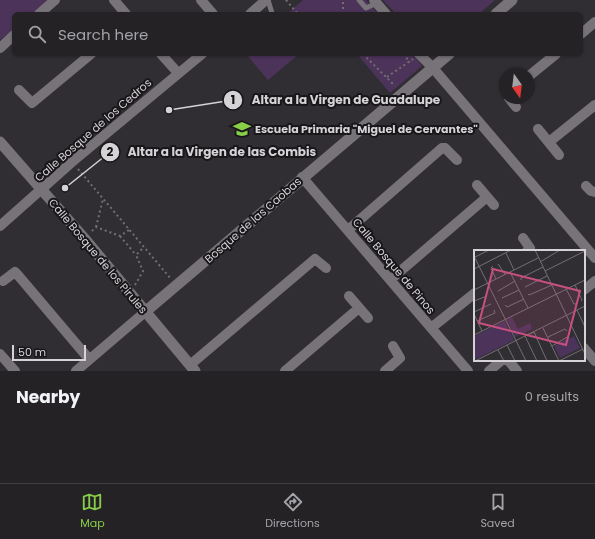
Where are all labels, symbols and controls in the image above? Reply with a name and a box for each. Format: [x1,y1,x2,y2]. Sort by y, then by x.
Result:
search box [12,12,583,56]
icon: search [26,23,48,45]
text: Search here [58,24,148,45]
north arrow [499,68,535,104]
street label: Calle Bosque de los Cedros [31,75,155,185]
callout: Altar a la Virgen de Guadalupe [223,88,448,112]
text: 1 [231,91,235,108]
text: Altar a la Virgen de Guadalupe [252,91,441,108]
school or university icon: Escuela Primaria "Miguel de Cervantes" [232,119,252,139]
place label: Escuela Primaria "Miguel de Cervantes" [255,121,478,137]
callout: Altar a la Virgen de las Combis [100,140,325,164]
text: 2 [107,143,114,160]
text: Altar a la Virgen de las Combis [128,143,317,160]
street label: Bosque de las Caobas [201,173,305,267]
street label: Calle Bosque de los Pirules [45,195,151,317]
street label: Calle Bosque de Pinos [349,215,439,318]
inset map [474,250,585,361]
scale bar [12,343,86,362]
text: 50 m [18,344,46,360]
text: Nearby [16,385,80,409]
text: 0 results [525,387,579,406]
tab: Map [80,491,105,532]
tab: Directions [265,491,320,532]
tab: Saved [480,491,515,532]

